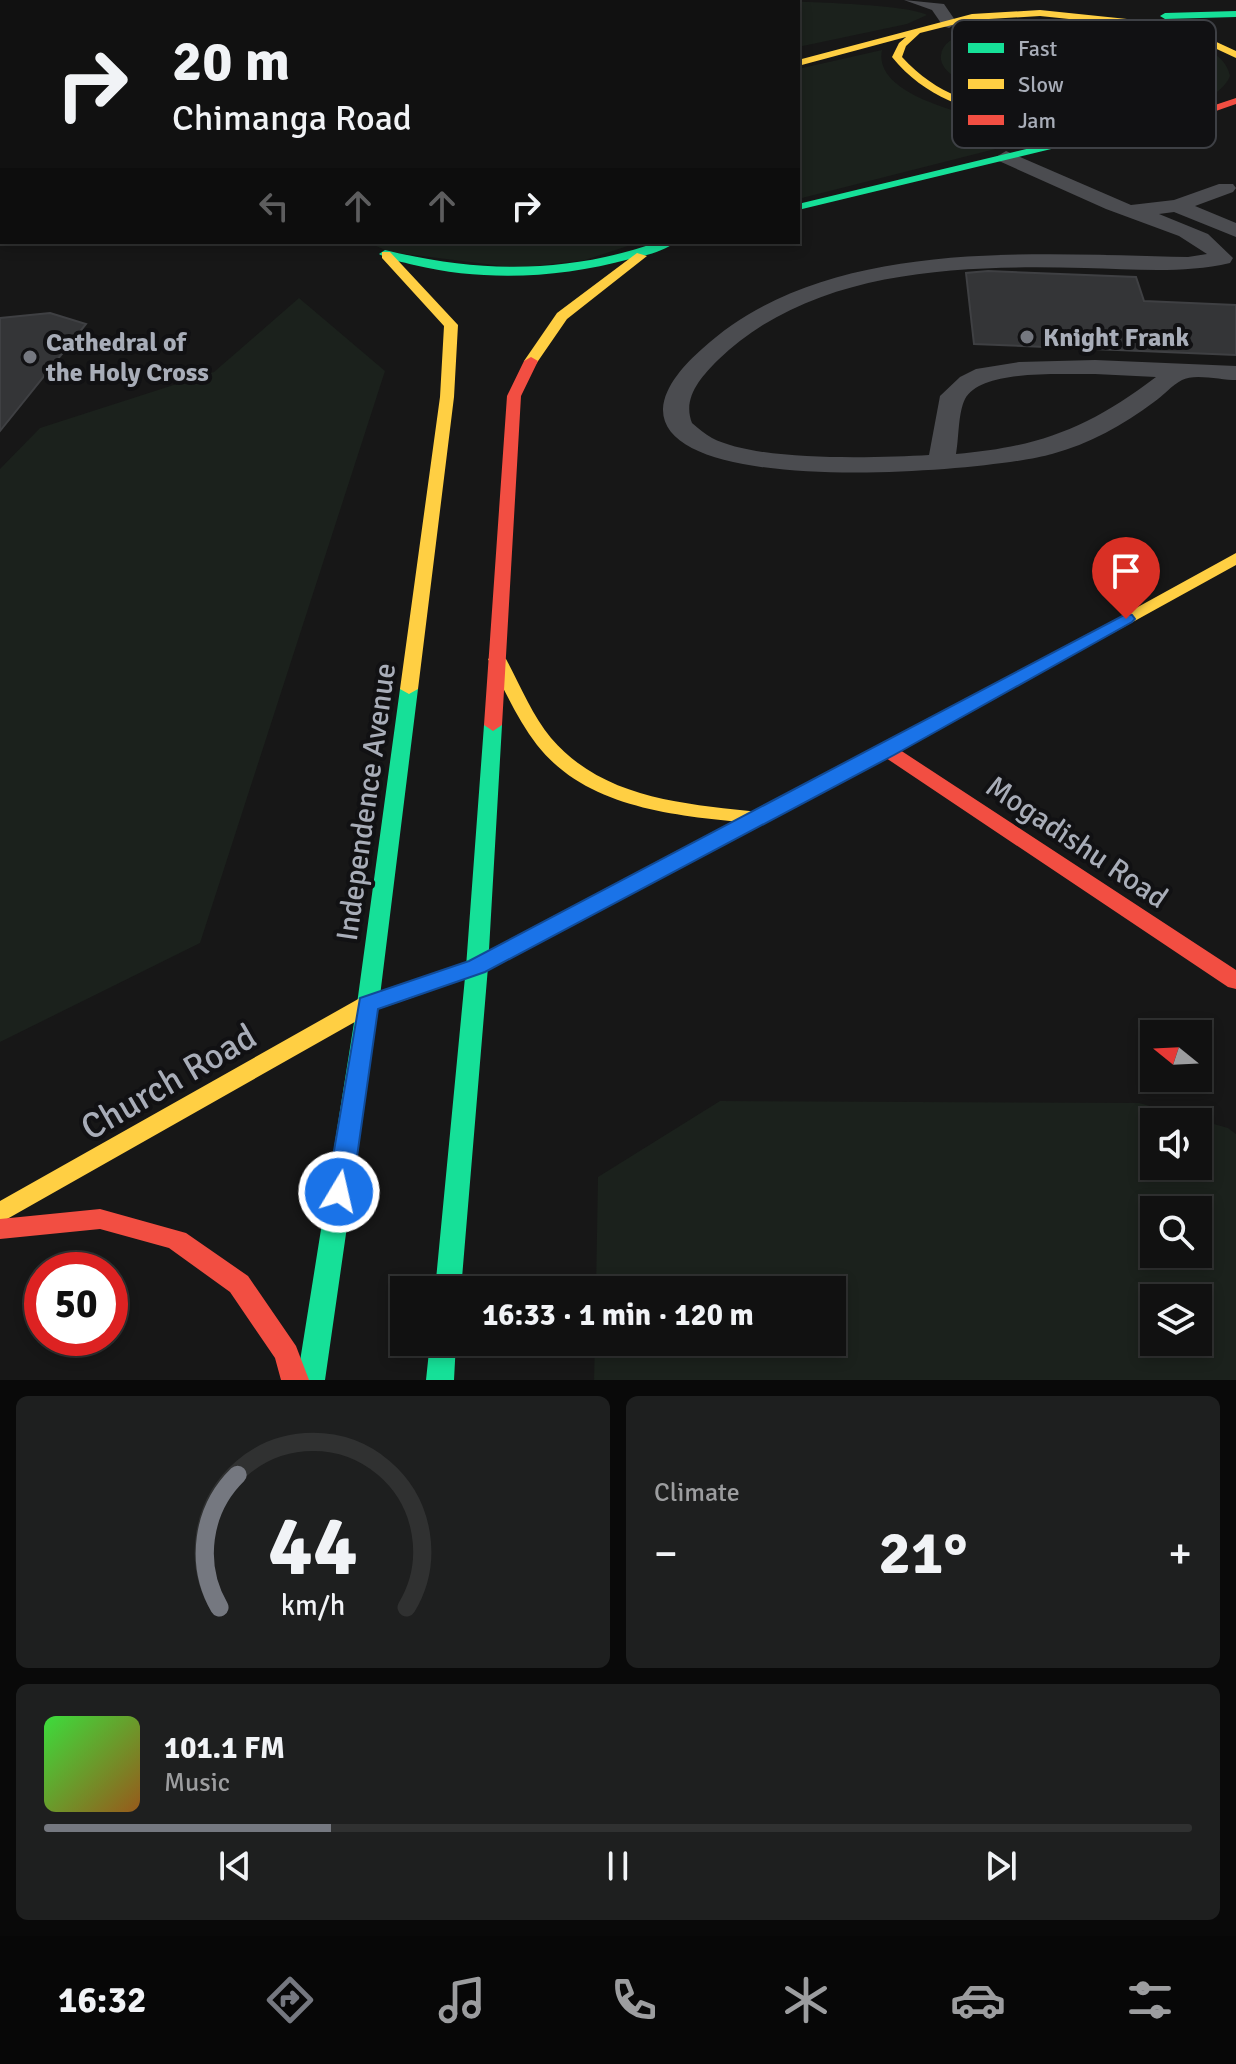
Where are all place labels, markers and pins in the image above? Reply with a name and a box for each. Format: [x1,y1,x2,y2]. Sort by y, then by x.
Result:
place label: Knight Frank [1043,322,1190,354]
place label: Cathedral of the Holy Cross [45,327,209,389]
marker: Knight Frank [1018,328,1036,346]
marker: Cathedral of the Holy Cross [21,348,39,366]
pin [1092,537,1160,619]

